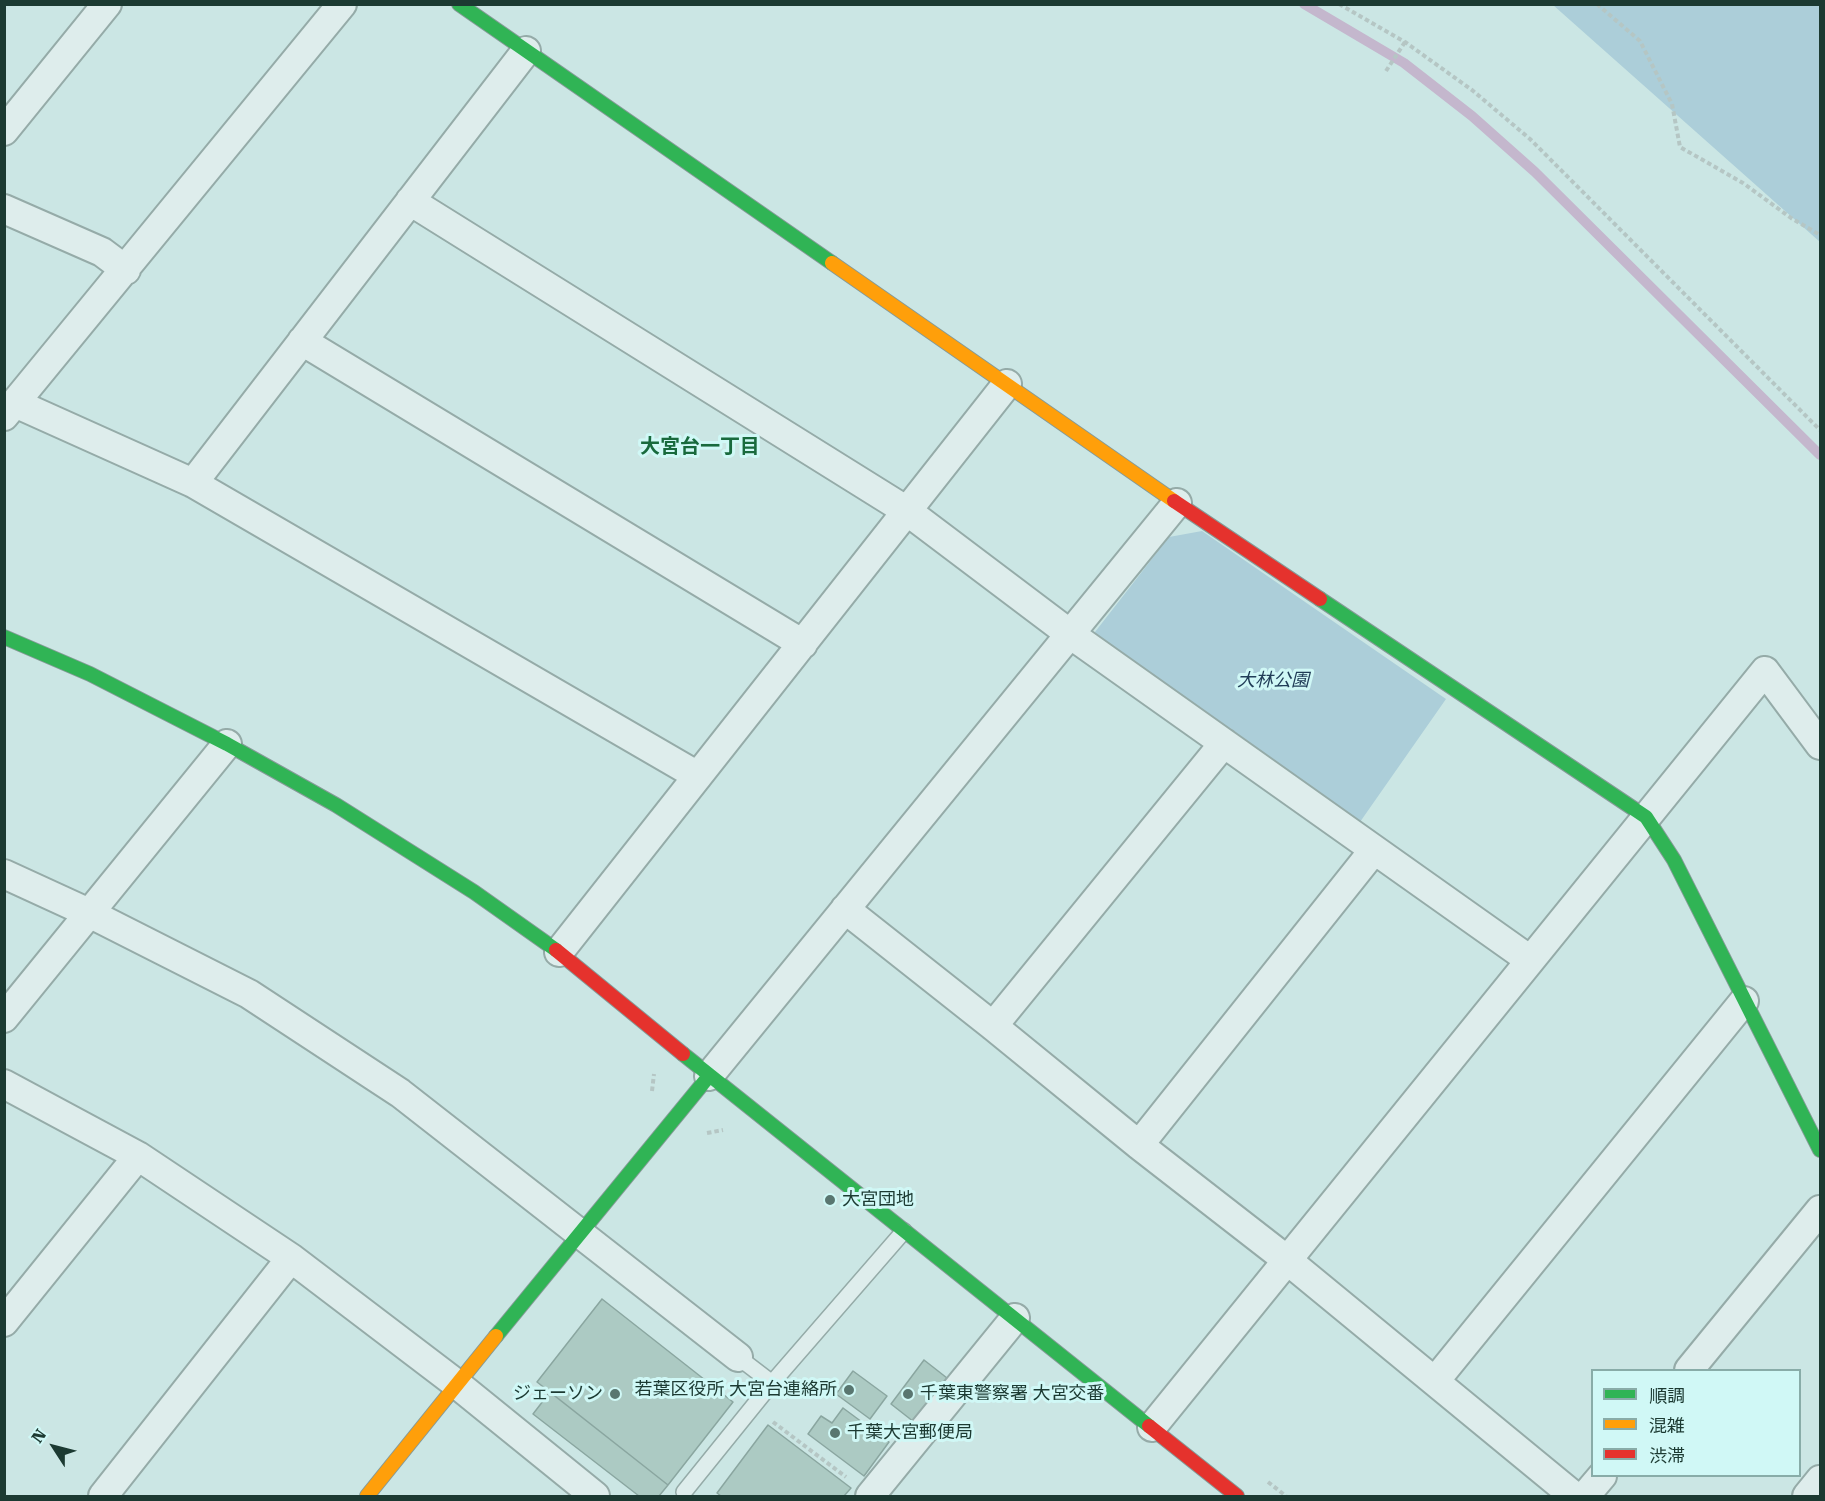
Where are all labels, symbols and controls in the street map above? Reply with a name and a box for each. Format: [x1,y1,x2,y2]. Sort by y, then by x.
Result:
district label: 大宮台一丁目 [640,435,760,459]
park label: 大林公園 [1237,670,1309,692]
place label: 大宮団地 [842,1189,914,1211]
marker: 大宮団地 [823,1193,837,1207]
legend [1591,1369,1801,1477]
place label: 若葉区役所 大宮台連絡所 [634,1379,837,1401]
place label: ジェーソン [513,1383,603,1405]
marker: 若葉区役所 大宮台連絡所 [842,1383,856,1397]
place label: 千葉東警察署 大宮交番 [920,1383,1105,1405]
text: 順調 [1649,1385,1685,1406]
marker: ジェーソン [608,1387,622,1401]
marker: 千葉東警察署 大宮交番 [901,1387,915,1401]
text: 混雑 [1649,1415,1685,1436]
north arrow [24,1417,84,1477]
place label: 千葉大宮郵便局 [847,1422,973,1444]
text: N [28,1426,50,1447]
marker: 千葉大宮郵便局 [828,1426,842,1440]
text: 渋滞 [1649,1445,1685,1466]

